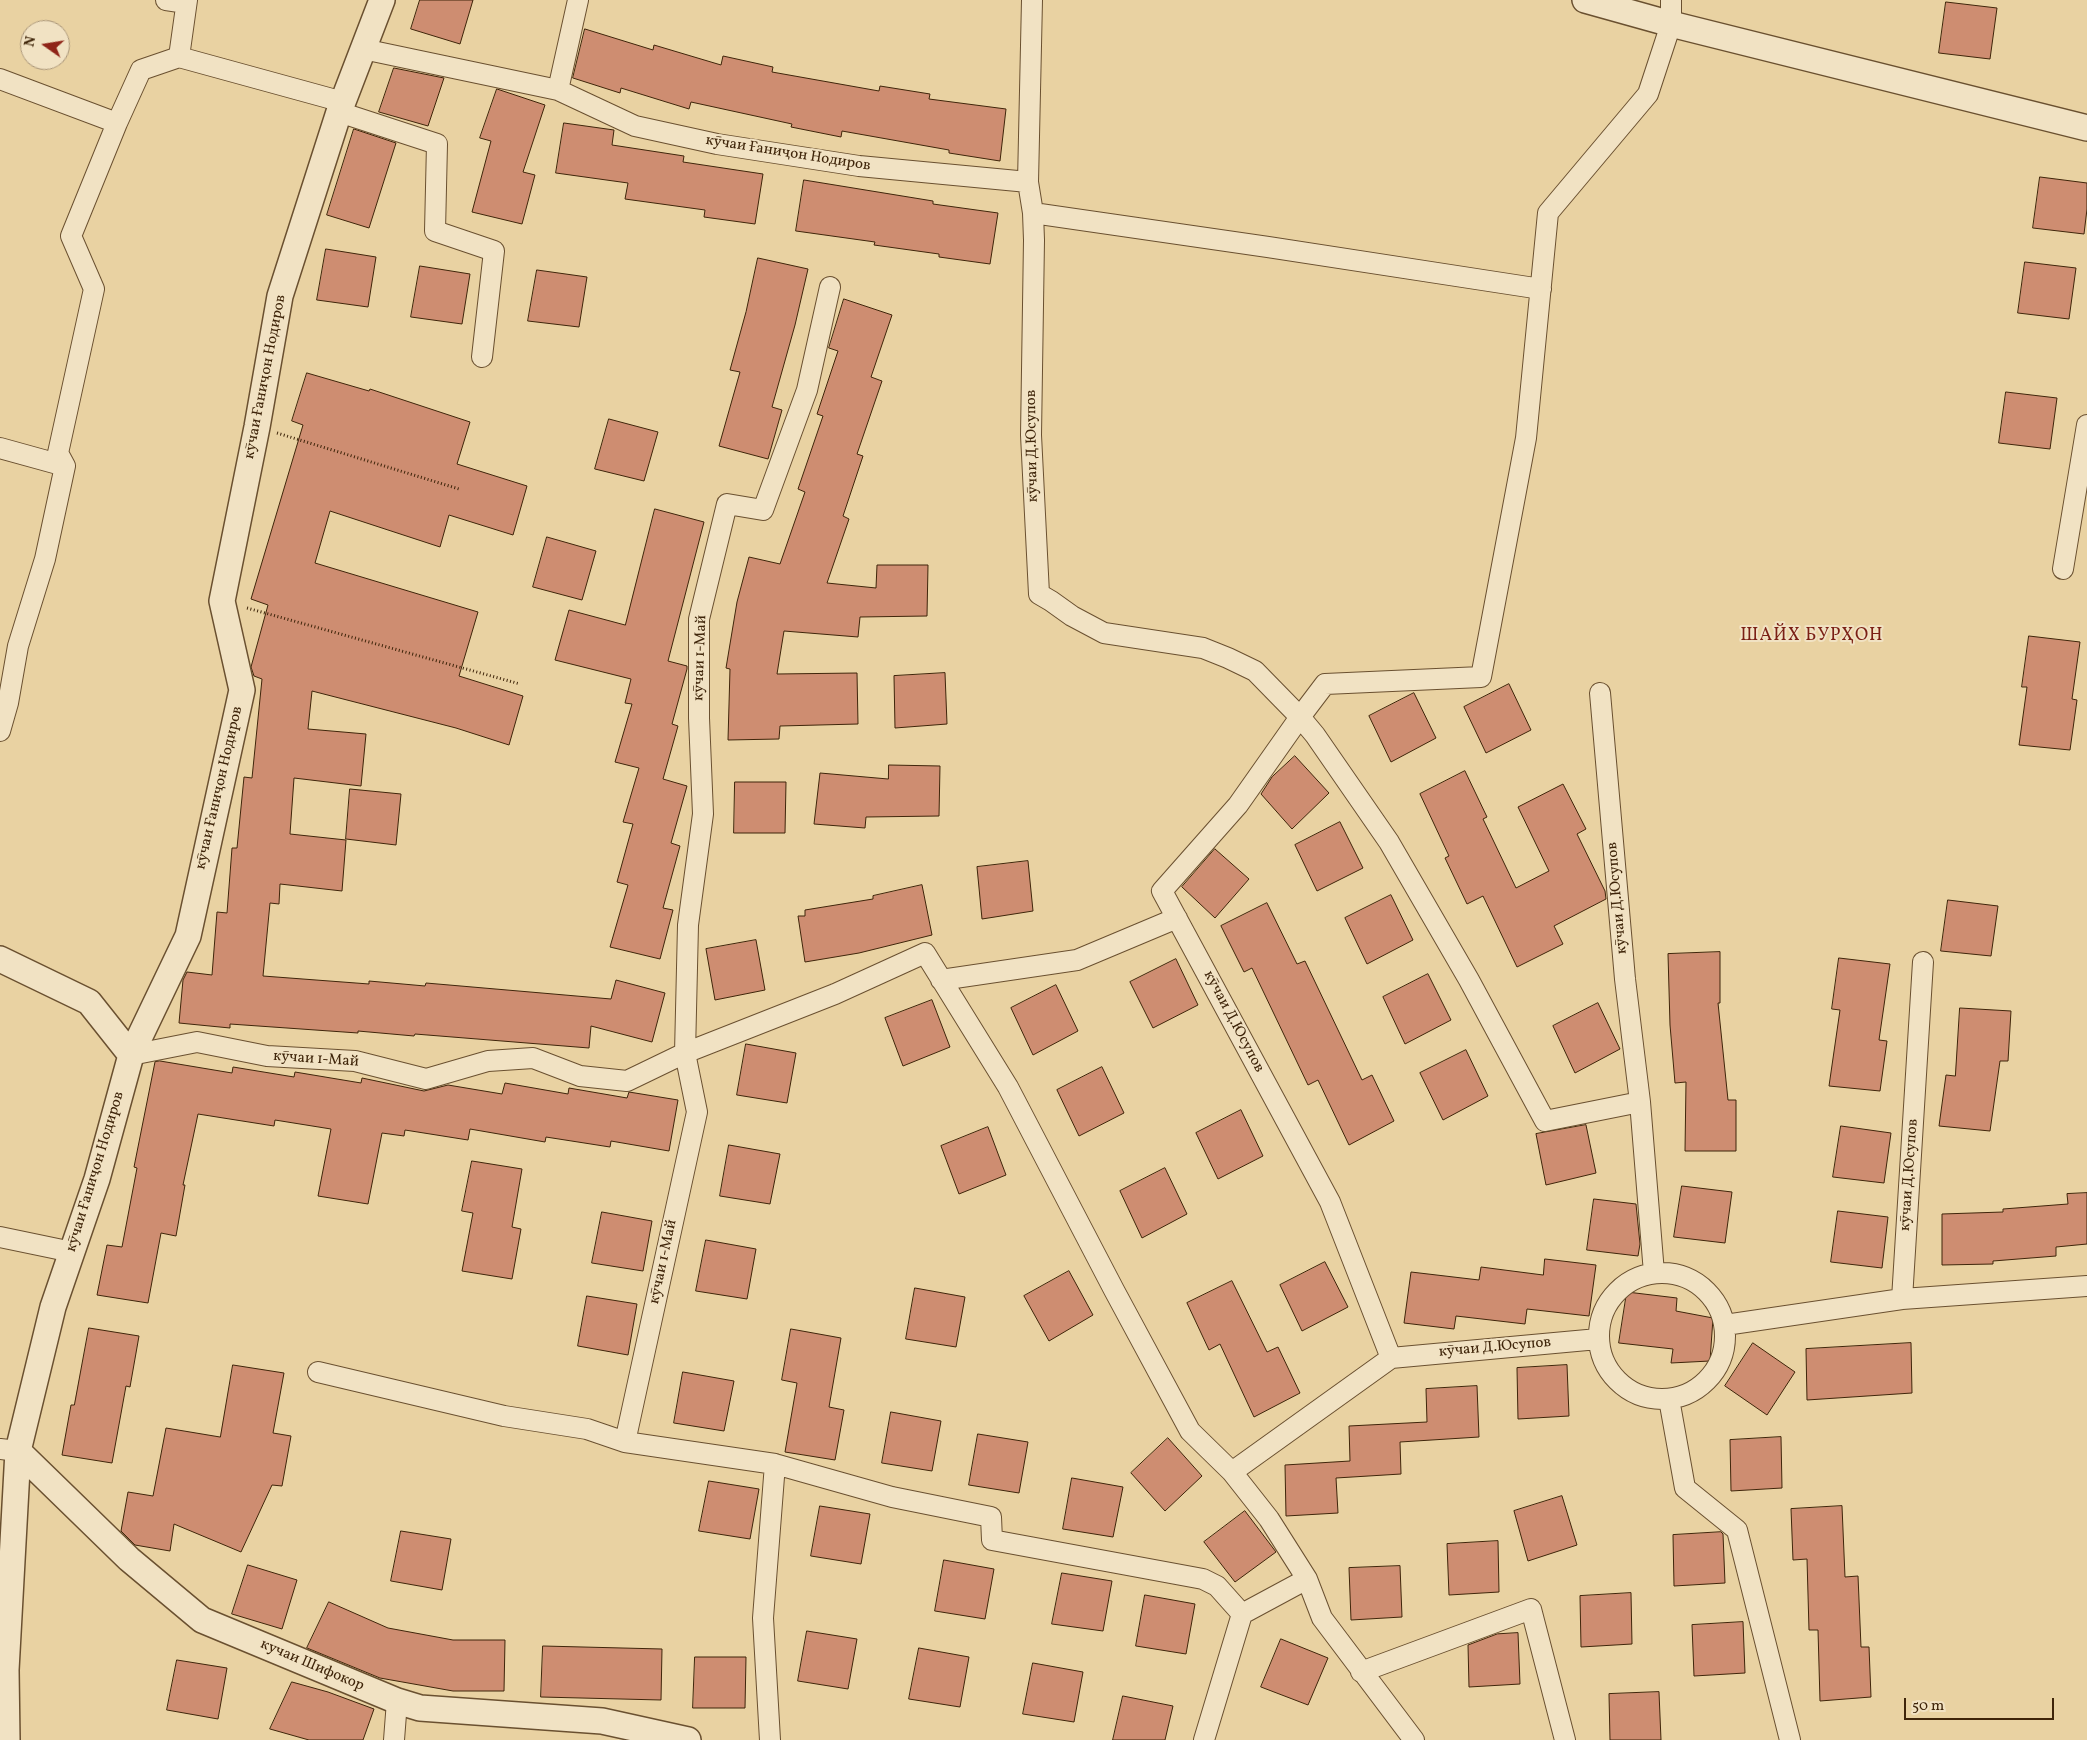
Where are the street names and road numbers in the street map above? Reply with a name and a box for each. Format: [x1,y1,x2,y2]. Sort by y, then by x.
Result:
street label: кӯчаи Ғаниҷон Нодиров [704,132,872,176]
street label: кӯчаи Ғаниҷон Нодиров [241,293,291,461]
street label: кӯчаи Д.Юсупов [1023,390,1043,502]
street label: кӯчаи 1-Май [691,615,711,701]
street label: кӯчаи Ғаниҷон Нодиров [192,705,248,871]
street label: кӯчаи Д.Юсупов [1604,841,1632,955]
street label: кӯчаи Д.Юсупов [1199,968,1267,1076]
street label: кӯчаи 1-Май [273,1048,359,1072]
street label: кӯчаи Ғаниҷон Нодиров [63,1090,129,1254]
street label: кӯчаи Д.Юсупов [1897,1118,1923,1232]
street label: кӯчаи 1-Май [646,1218,682,1306]
street label: кӯчаи Д.Юсупов [1438,1334,1552,1362]
street label: кучаи Шифокор [257,1636,367,1696]

